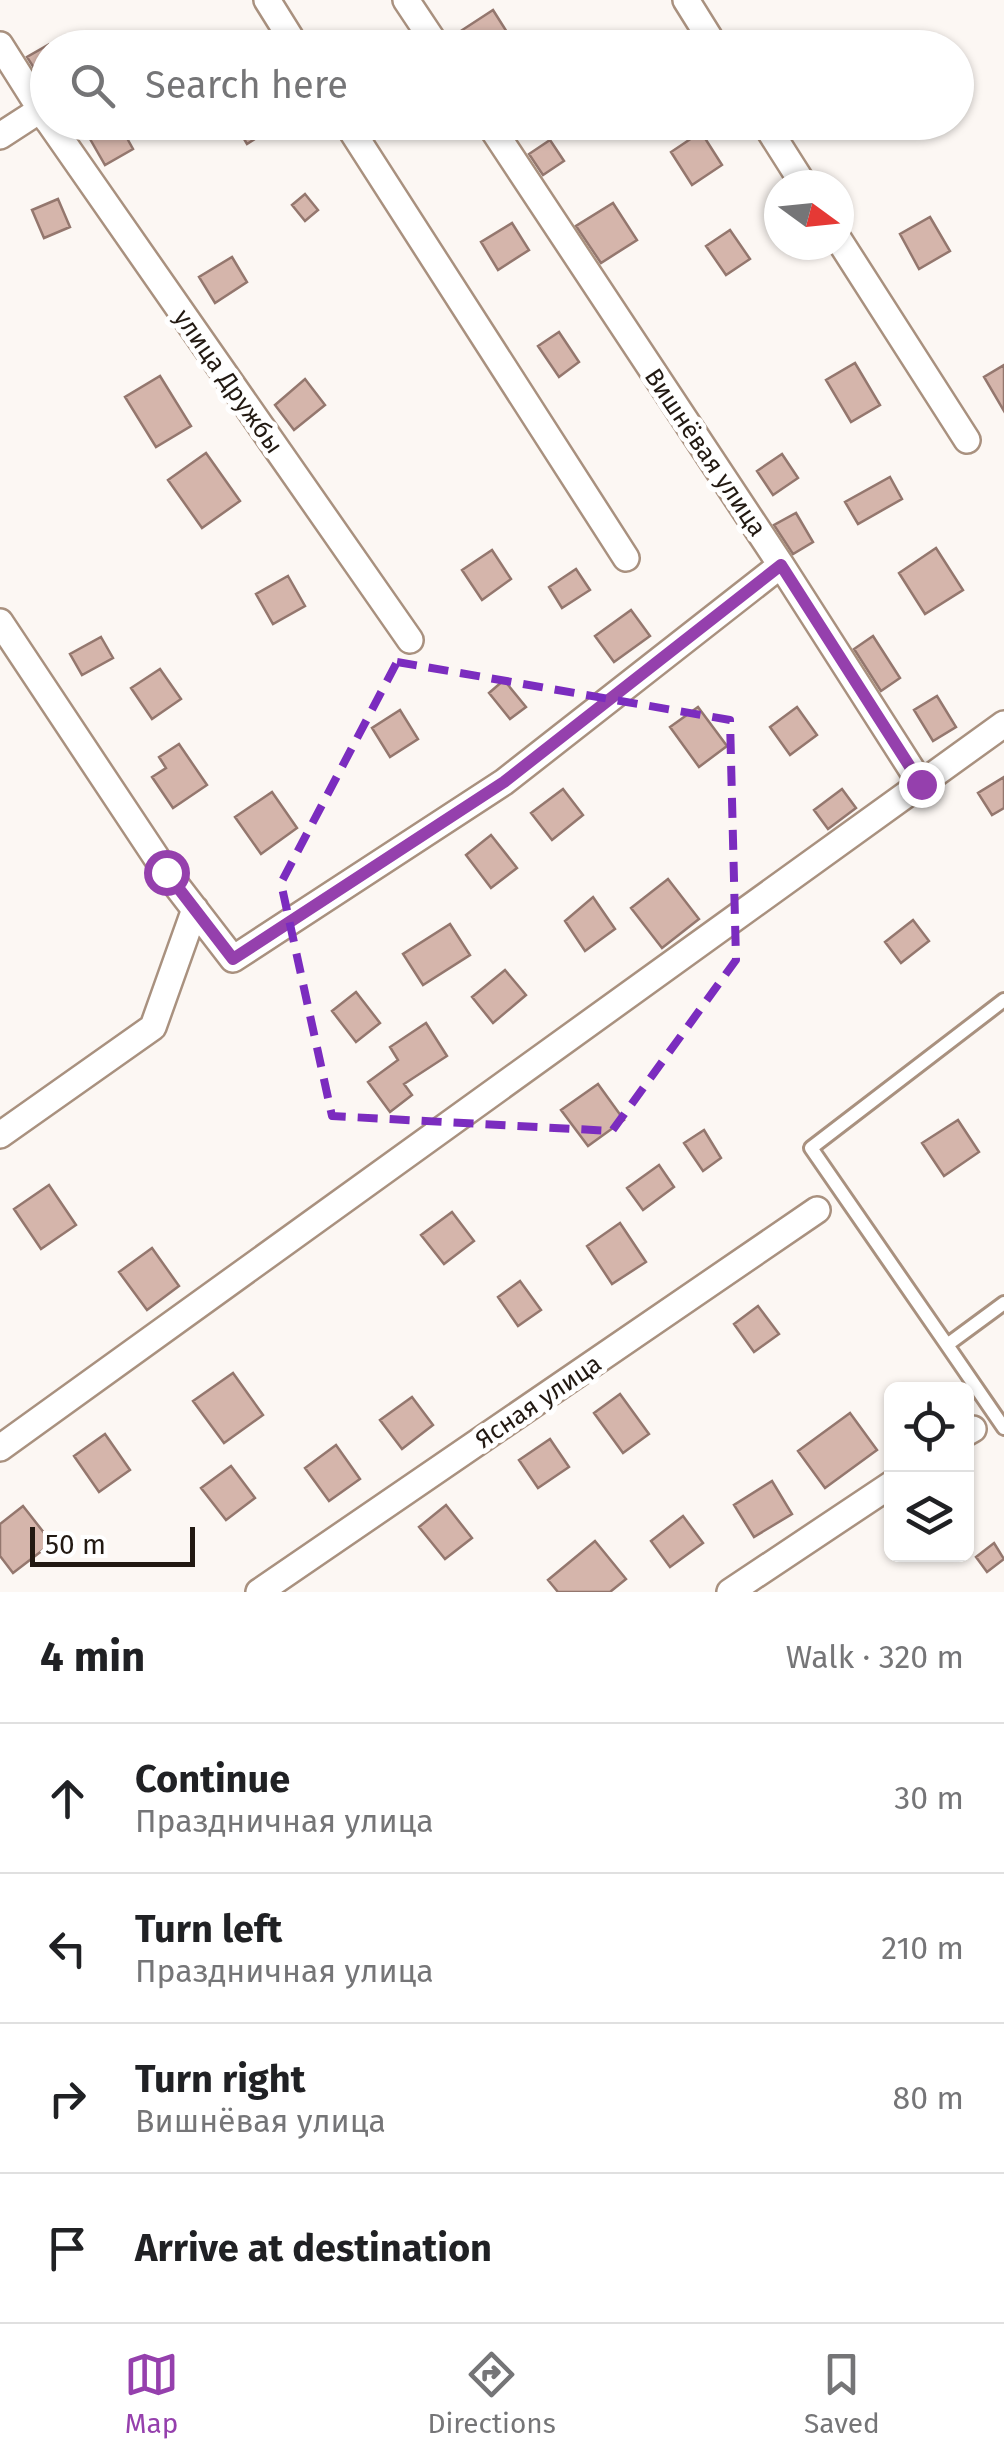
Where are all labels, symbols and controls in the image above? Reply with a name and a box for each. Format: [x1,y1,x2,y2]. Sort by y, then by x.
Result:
search box [30,30,974,140]
icon: search [65,58,120,113]
text: Search here [145,62,348,108]
north arrow [764,170,854,260]
street label: улица Дружбы [167,304,289,460]
street label: Вишнёвая улица [638,363,772,542]
route end [899,762,945,808]
route start [144,850,190,896]
street label: Ясная улица [470,1349,607,1455]
map controls [884,1382,974,1562]
button: locate [884,1382,974,1472]
button: layers [884,1472,974,1562]
scale bar [30,1522,195,1566]
text: 50 m [45,1528,106,1561]
text: 4 min [40,1632,145,1682]
text: Walk · 320 m [786,1638,964,1676]
text: Continue [135,1756,290,1802]
icon: ahead [40,1771,95,1826]
text: 30 m [894,1779,964,1817]
text: Праздничная улица [135,1802,434,1840]
text: Turn left [135,1906,282,1952]
icon: left [40,1921,95,1976]
text: 210 m [881,1929,964,1967]
text: Праздничная улица [135,1952,434,1990]
text: Turn right [135,2056,305,2102]
icon: right [40,2071,95,2126]
text: 80 m [893,2079,964,2117]
text: Вишнёвая улица [135,2102,386,2140]
icon: arrive [40,2221,95,2276]
text: Arrive at destination [135,2225,492,2271]
tab: Map [124,2347,179,2440]
tab: Directions [427,2347,556,2440]
tab: Saved [804,2347,880,2440]

